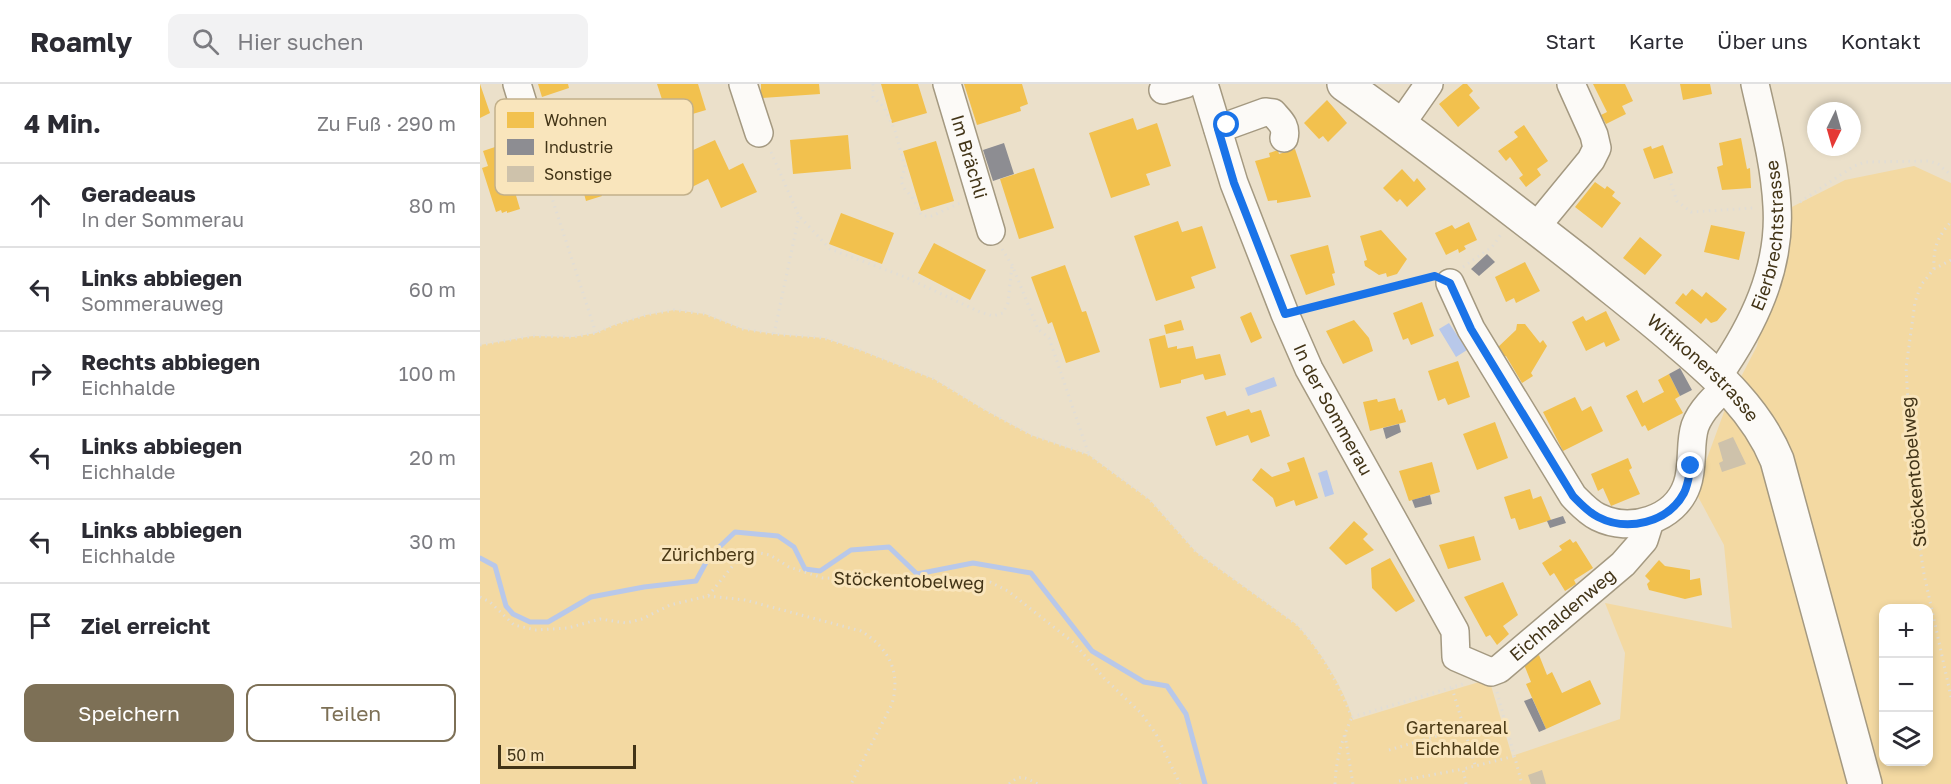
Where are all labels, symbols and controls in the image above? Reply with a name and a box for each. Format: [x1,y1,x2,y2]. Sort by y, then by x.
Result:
search box [168,14,588,68]
text: Roamly [30,25,132,58]
icon: search [189,25,222,58]
text: Hier suchen [237,28,363,55]
text: Start [1545,28,1596,54]
text: Karte [1629,28,1684,54]
text: Über uns [1717,28,1808,54]
text: Kontakt [1841,28,1921,54]
legend [495,99,693,195]
north arrow [1807,102,1861,156]
text: 4 Min. [24,108,101,139]
text: Wohnen [544,110,607,130]
text: Zu Fuß · 290 m [317,111,456,135]
route start [1213,111,1239,137]
street label: Im Brächli [947,112,993,201]
text: Industrie [544,137,613,157]
street label: Eierbrechtstrasse [1745,159,1787,314]
text: Sonstige [544,164,612,184]
text: Geradeaus [81,180,196,207]
icon: ahead [24,189,57,222]
text: 80 m [409,193,456,217]
text: In der Sommerau [81,207,244,231]
text: Links abbiegen [81,264,242,291]
icon: left [24,273,57,306]
text: 60 m [409,277,456,301]
text: Sommerauweg [81,291,224,315]
street label: Witikonerstrasse [1643,309,1764,425]
street label: In der Sommerau [1289,340,1378,479]
text: Rechts abbiegen [81,348,260,375]
icon: right [24,357,57,390]
text: 100 m [399,361,456,385]
text: Eichhalde [81,375,175,399]
street label: Stöckentobelweg [1895,396,1931,548]
text: Links abbiegen [81,432,242,459]
icon: left [24,441,57,474]
text: 20 m [409,445,456,469]
route end [1677,452,1703,478]
text: Eichhalde [81,459,175,483]
text: Links abbiegen [81,516,242,543]
icon: left [24,525,57,558]
text: 30 m [409,529,456,553]
text: Eichhalde [81,543,175,567]
park label: Zürichberg [661,543,755,565]
street label: Eichhaldenweg [1505,563,1619,665]
street label: Stöckentobelweg [833,566,985,594]
map controls [1879,604,1933,766]
button: + [1879,604,1933,658]
icon: arrive [24,609,57,642]
text: Ziel erreicht [81,612,210,639]
button: − [1879,658,1933,712]
button: Speichern [24,684,234,742]
button: Teilen [246,684,456,742]
button: layers [1879,712,1933,766]
park label: Gartenareal Eichhalde [1406,716,1508,759]
scale bar [498,742,636,770]
text: 50 m [507,745,544,765]

